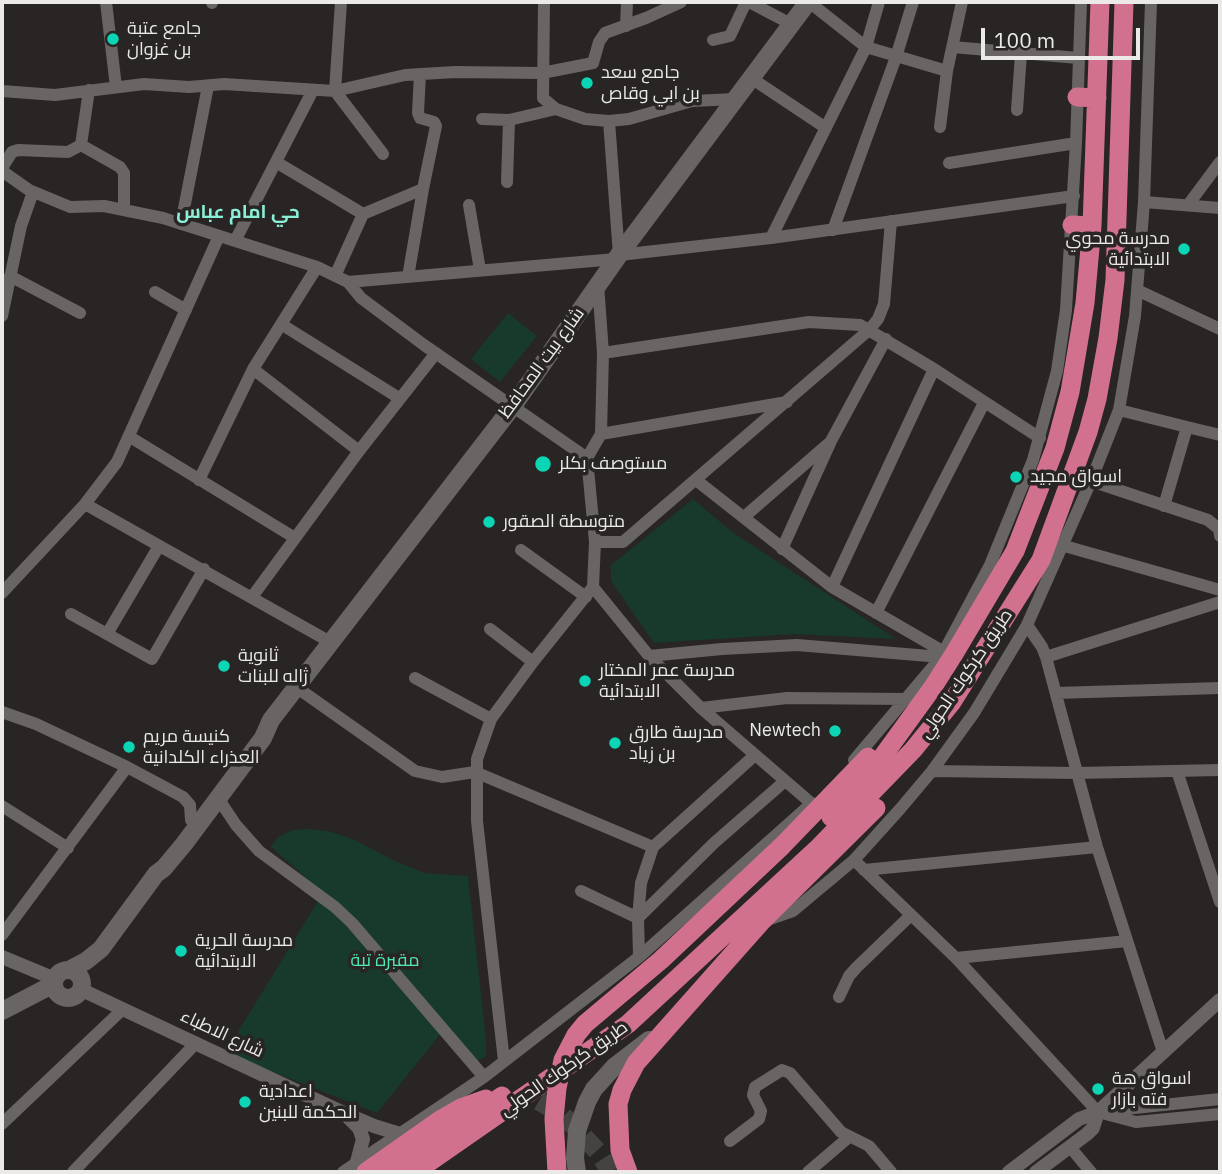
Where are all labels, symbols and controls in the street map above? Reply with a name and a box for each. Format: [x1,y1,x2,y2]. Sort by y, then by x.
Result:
scale bar [984,14,1143,58]
place label: جامع عتبة بن غزوان [127,18,201,60]
text: 100 m [994,26,1055,54]
marker: جامع عتبة بن غزوان [105,31,121,47]
place label: جامع سعد بن ابي وقاص [601,62,700,104]
marker: جامع سعد بن ابي وقاص [579,75,595,91]
district label: حي امام عباس [176,202,300,224]
place label: مدرسة محوي الابتدائية [1066,228,1170,270]
marker: مدرسة محوي الابتدائية [1176,241,1192,257]
street label: شارع بيت المحافظ [495,303,589,423]
place label: مستوصف بكلر [559,453,667,475]
marker: مستوصف بكلر [533,454,553,474]
place label: اسواق مجيد [1030,466,1122,488]
marker: اسواق مجيد [1008,469,1024,485]
place label: متوسطة الصقور [503,511,625,533]
marker: متوسطة الصقور [481,514,497,530]
street label: طريق كركوك الحولي [915,605,1017,743]
place label: ثانوية ژاله للبنات [238,645,308,688]
marker: ثانوية ژاله للبنات [216,658,232,674]
place label: مدرسة عمر المختار الابتدائية [599,660,735,702]
marker: مدرسة عمر المختار الابتدائية [577,673,593,689]
place label: Newtech [749,720,821,742]
place label: مدرسة طارق بن زياد [629,722,723,764]
marker: Newtech [827,723,843,739]
place label: كنيسة مريم العذراء الكلدانية [143,726,260,768]
marker: مدرسة طارق بن زياد [607,735,623,751]
marker: كنيسة مريم العذراء الكلدانية [121,739,137,755]
place label: مدرسة الحرية الابتدائية [195,930,293,972]
marker: مدرسة الحرية الابتدائية [173,943,189,959]
park label: مقبرة تبة [350,950,420,972]
street label: شارع الاطباء [177,1005,267,1063]
street label: طريق كركوك الحولي [496,1017,632,1121]
place label: اسواق هة فته بازار [1112,1068,1191,1110]
place label: اعدادية الحكمة للبنين [259,1081,357,1124]
marker: اسواق هة فته بازار [1090,1081,1106,1097]
marker: اعدادية الحكمة للبنين [237,1094,253,1110]

